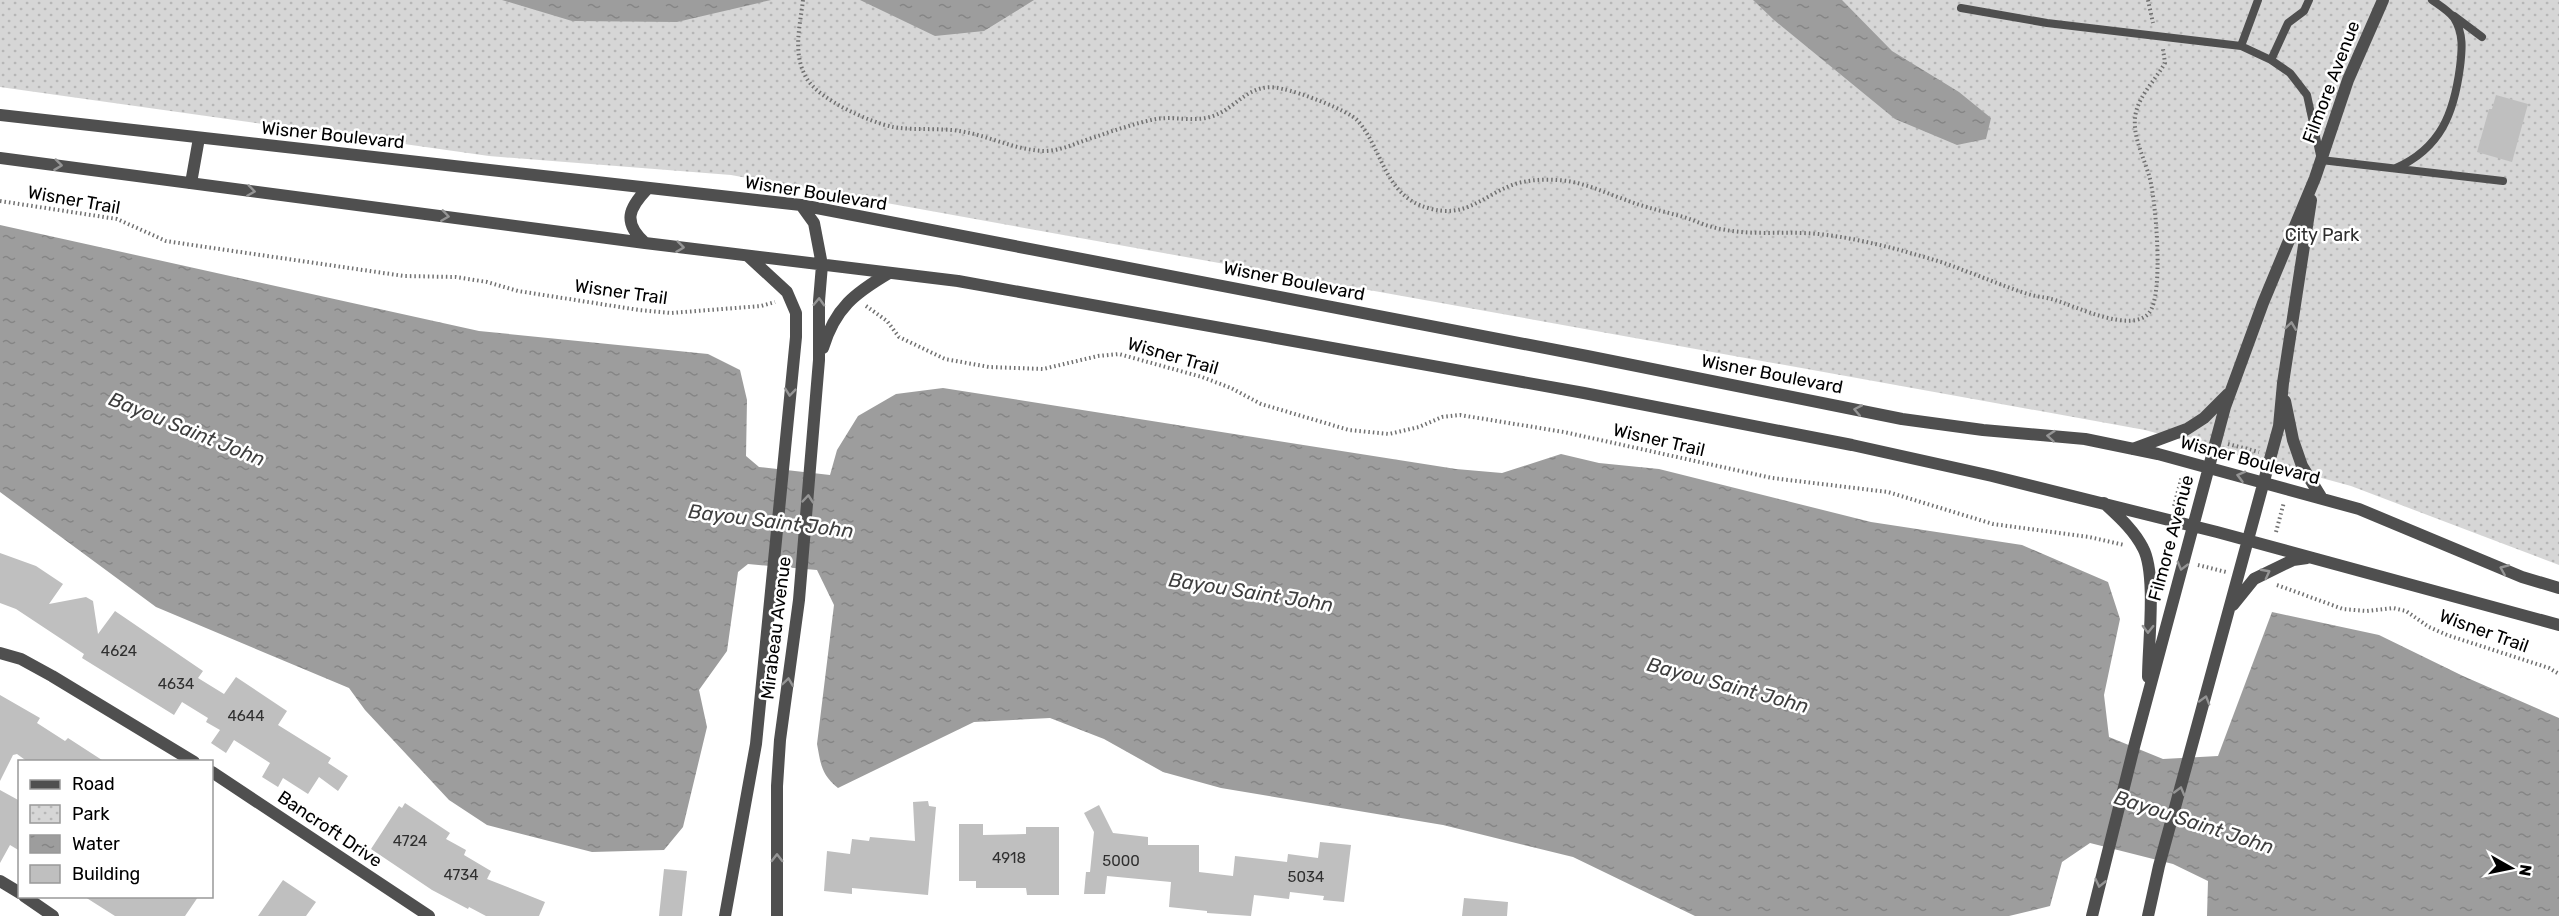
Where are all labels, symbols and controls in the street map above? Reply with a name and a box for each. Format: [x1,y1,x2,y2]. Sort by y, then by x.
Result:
street label: Filmore Avenue [2298,18,2364,146]
street label: Wisner Boulevard [260,117,406,153]
one-way arrow [53,159,63,171]
street label: Wisner Boulevard [743,171,889,215]
street label: Wisner Trail [26,181,122,219]
one-way arrow [247,184,256,196]
one-way arrow [440,210,449,222]
park label: City Park [2285,224,2360,246]
one-way arrow [675,240,684,253]
street label: Wisner Boulevard [1221,256,1367,306]
street label: Wisner Trail [573,275,669,309]
one-way arrow [813,297,826,306]
one-way arrow [2285,321,2297,330]
street label: Wisner Trail [1125,333,1221,379]
street label: Wisner Boulevard [1699,349,1845,399]
water label: Bayou Saint John [105,387,269,471]
one-way arrow [784,388,797,397]
one-way arrow [1853,404,1863,417]
street label: Wisner Trail [1611,419,1707,461]
one-way arrow [2046,430,2055,443]
street label: Wisner Boulevard [2178,431,2322,489]
one-way arrow [2237,471,2247,483]
street label: Filmore Avenue [2144,473,2198,603]
one-way arrow [801,495,814,504]
water label: Bayou Saint John [687,499,855,543]
street label: Mirabeau Avenue [756,555,796,701]
one-way arrow [2177,561,2190,571]
one-way arrow [2499,564,2510,576]
water label: Bayou Saint John [1167,567,1335,617]
one-way arrow [2260,569,2270,580]
street label: Wisner Trail [2436,605,2532,657]
one-way arrow [2142,624,2155,633]
house number: 4624 [101,642,137,660]
water label: Bayou Saint John [1645,652,1811,718]
house number: 4634 [158,675,194,693]
one-way arrow [781,678,793,687]
one-way arrow [2198,695,2210,706]
house number: 4644 [228,707,265,725]
legend [18,760,213,898]
text: Road [72,773,115,795]
water label: Bayou Saint John [2111,785,2277,859]
street label: Bancroft Drive [274,786,386,872]
one-way arrow [2173,786,2185,797]
text: Park [72,803,110,825]
house number: 4724 [393,832,427,850]
text: Water [72,833,120,855]
north arrow [2481,838,2541,898]
house number: 4918 [992,849,1026,867]
house number: 5000 [1102,852,1140,870]
one-way arrow [771,853,783,862]
text: Building [72,863,140,885]
text: N [2515,863,2536,877]
house number: 4734 [443,866,479,884]
house number: 5034 [1288,868,1324,886]
one-way arrow [2094,877,2107,887]

